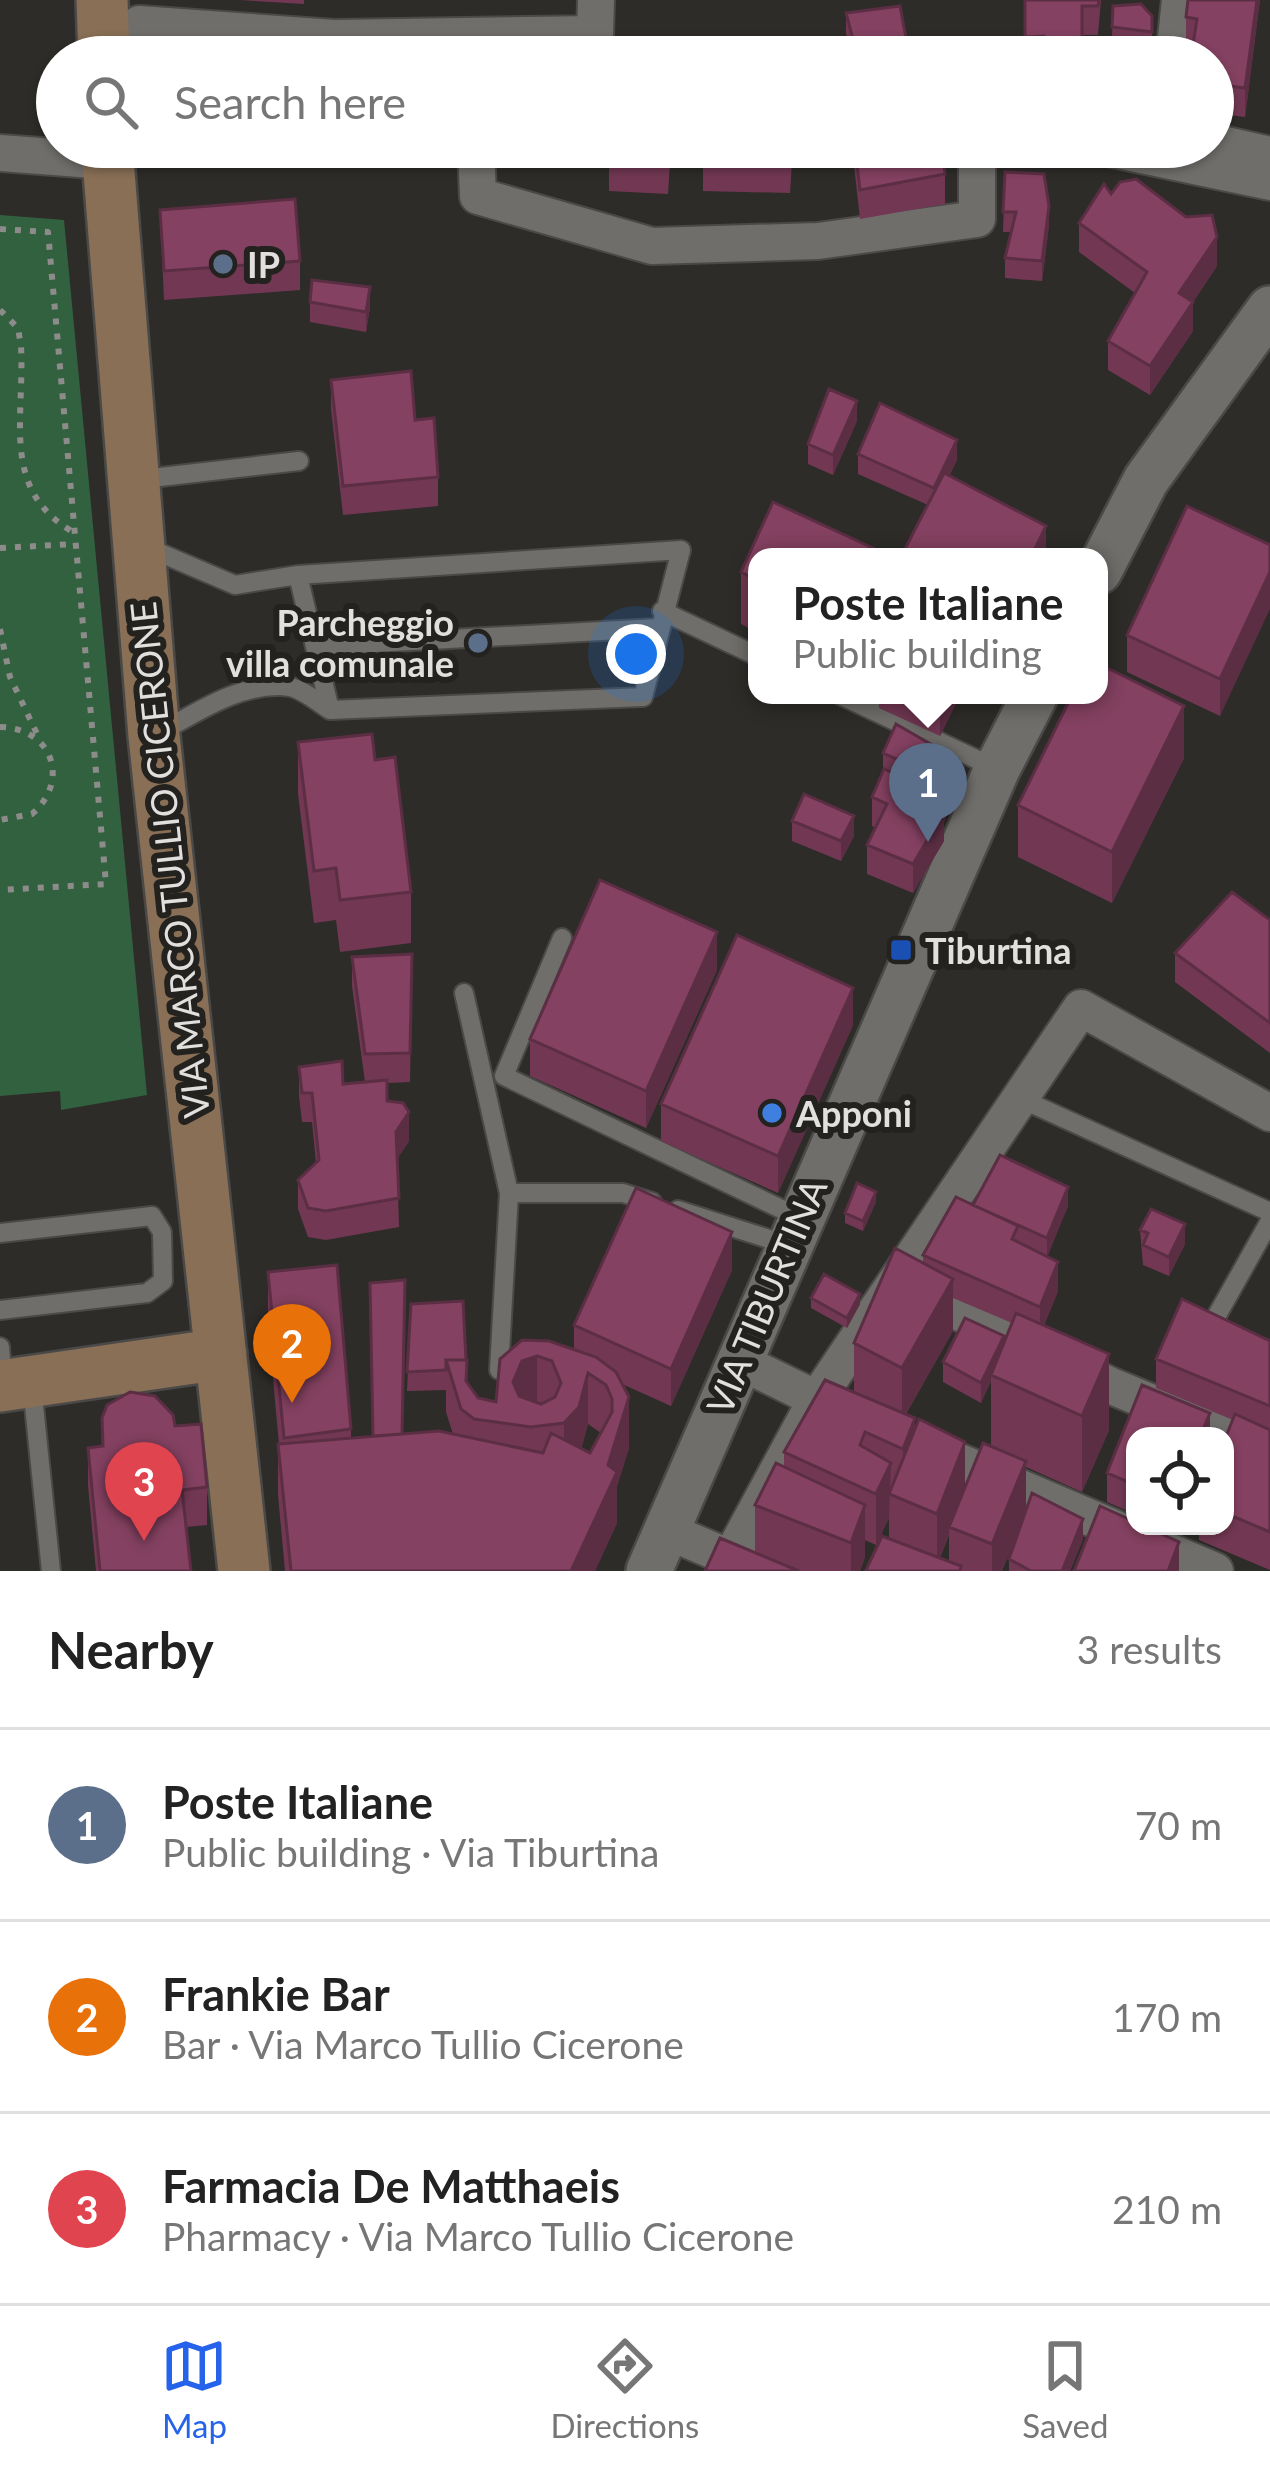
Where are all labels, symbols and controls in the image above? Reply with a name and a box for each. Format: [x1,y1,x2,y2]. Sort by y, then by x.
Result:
search box [36,36,1234,168]
icon: search [78,69,144,135]
text: Search here [174,75,406,129]
place label: IP [247,242,280,286]
marker: IP [210,251,236,277]
popup [748,548,1108,704]
text: Poste Italiane [792,576,1064,630]
street label: VIA MARCO TULLIO CICERONE [120,600,218,1120]
place label: Parcheggio villa comunale [226,600,454,685]
your location [606,624,666,684]
marker: Parcheggio villa comunale [465,630,491,656]
text: Public building [792,630,1042,676]
pin: 1 [889,743,967,842]
place label: Tiburtina [925,928,1071,972]
marker: Tiburtina [888,937,914,963]
place label: Apponi [795,1091,912,1135]
marker: Apponi [759,1100,785,1126]
street label: VIA TIBURTINA [697,1171,836,1420]
pin: 2 [253,1304,331,1403]
map controls [1126,1427,1234,1535]
button: locate [1126,1427,1234,1535]
pin: 3 [105,1442,183,1541]
text: Nearby [48,1619,214,1680]
text: 3 results [1077,1626,1222,1672]
text: Poste Italiane [162,1775,433,1829]
text: 1 [76,1802,98,1848]
text: 70 m [1135,1802,1222,1848]
text: Public building · Via Tiburtina [162,1829,659,1875]
text: Frankie Bar [162,1967,390,2021]
text: 2 [76,1994,98,2040]
text: 170 m [1112,1994,1222,2040]
text: Bar · Via Marco Tullio Cicerone [162,2021,684,2067]
text: Farmacia De Matthaeis [162,2159,620,2213]
text: 3 [76,2186,98,2232]
text: 210 m [1112,2186,1222,2232]
text: Pharmacy · Via Marco Tullio Cicerone [162,2213,794,2259]
tab: Map [161,2333,227,2445]
tab: Directions [550,2333,699,2445]
tab: Saved [1022,2333,1109,2445]

